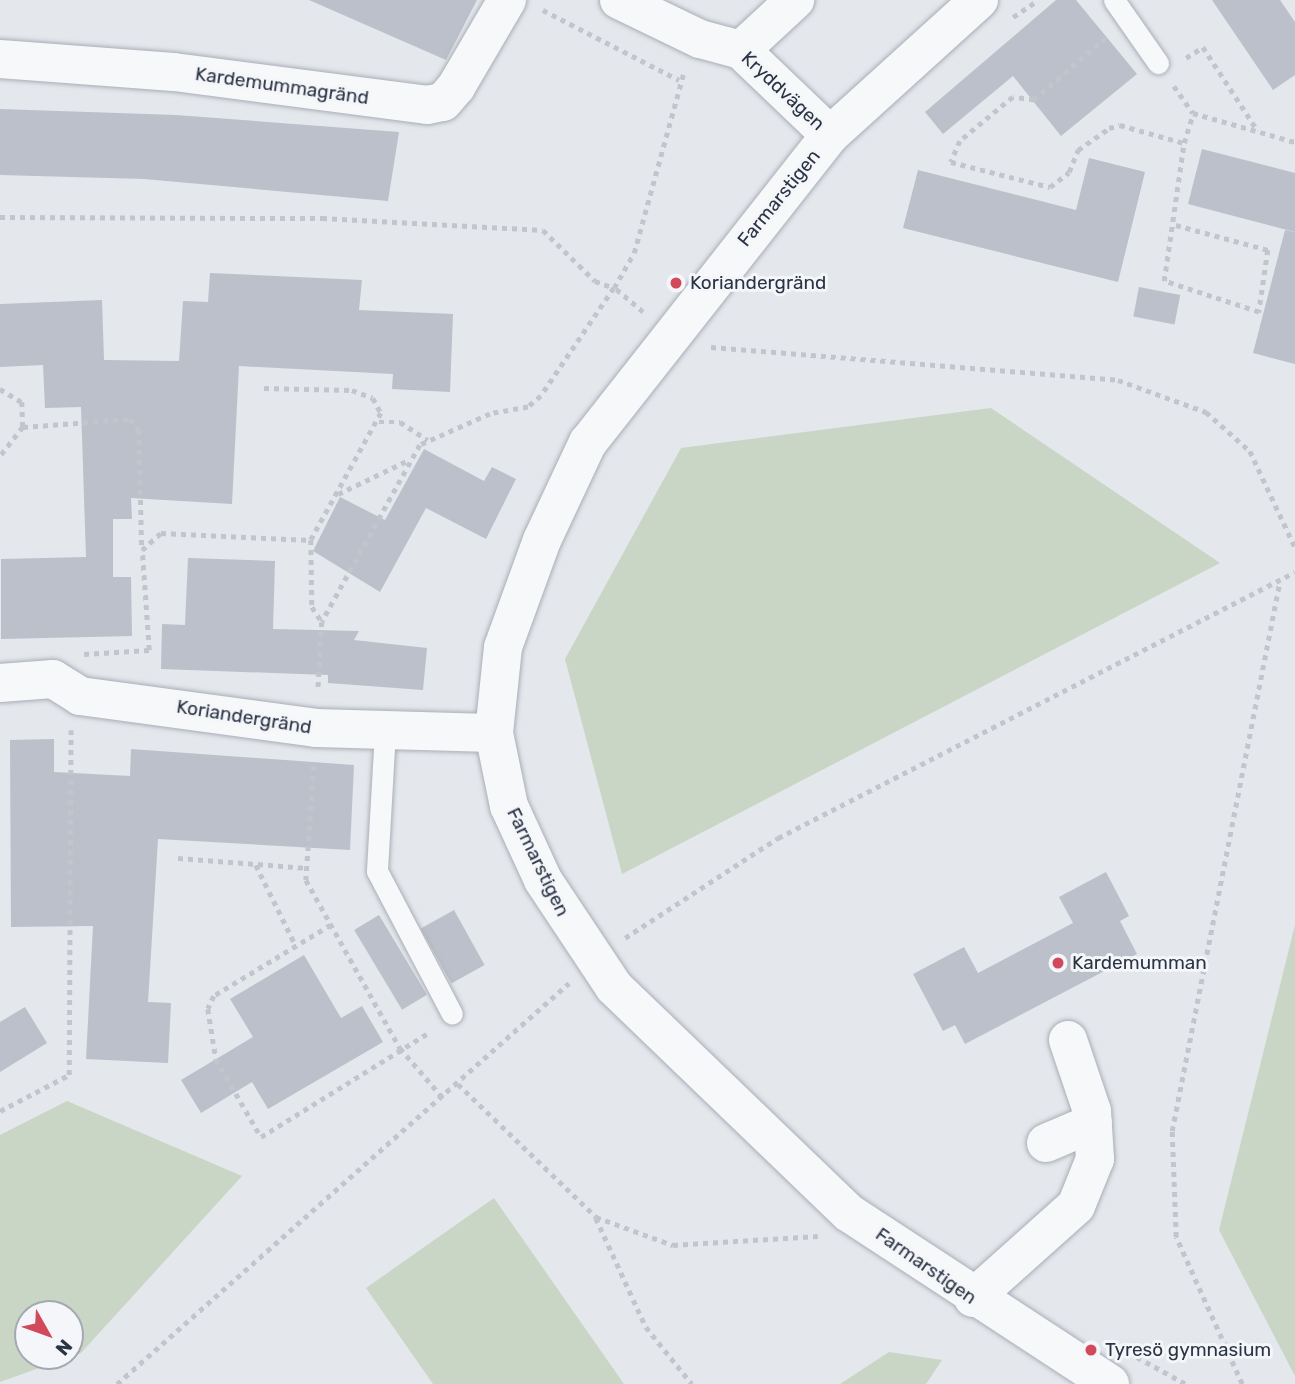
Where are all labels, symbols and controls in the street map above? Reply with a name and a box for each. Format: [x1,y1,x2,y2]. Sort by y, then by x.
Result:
street label: Kryddvägen [737,47,829,135]
street label: Kardemummagränd [194,63,370,109]
street label: Farmarstigen [733,145,825,251]
place label: Koriandergränd [690,272,826,294]
marker: Koriandergränd [668,275,684,291]
street label: Koriandergränd [175,695,313,739]
street label: Farmarstigen [502,804,574,920]
place label: Kardemumman [1072,952,1207,974]
marker: Kardemumman [1050,955,1066,971]
street label: Farmarstigen [871,1223,981,1309]
north arrow [14,1300,84,1370]
text: N [51,1335,77,1360]
place label: Tyresö gymnasium [1105,1339,1271,1361]
marker: Tyresö gymnasium [1083,1342,1099,1358]

